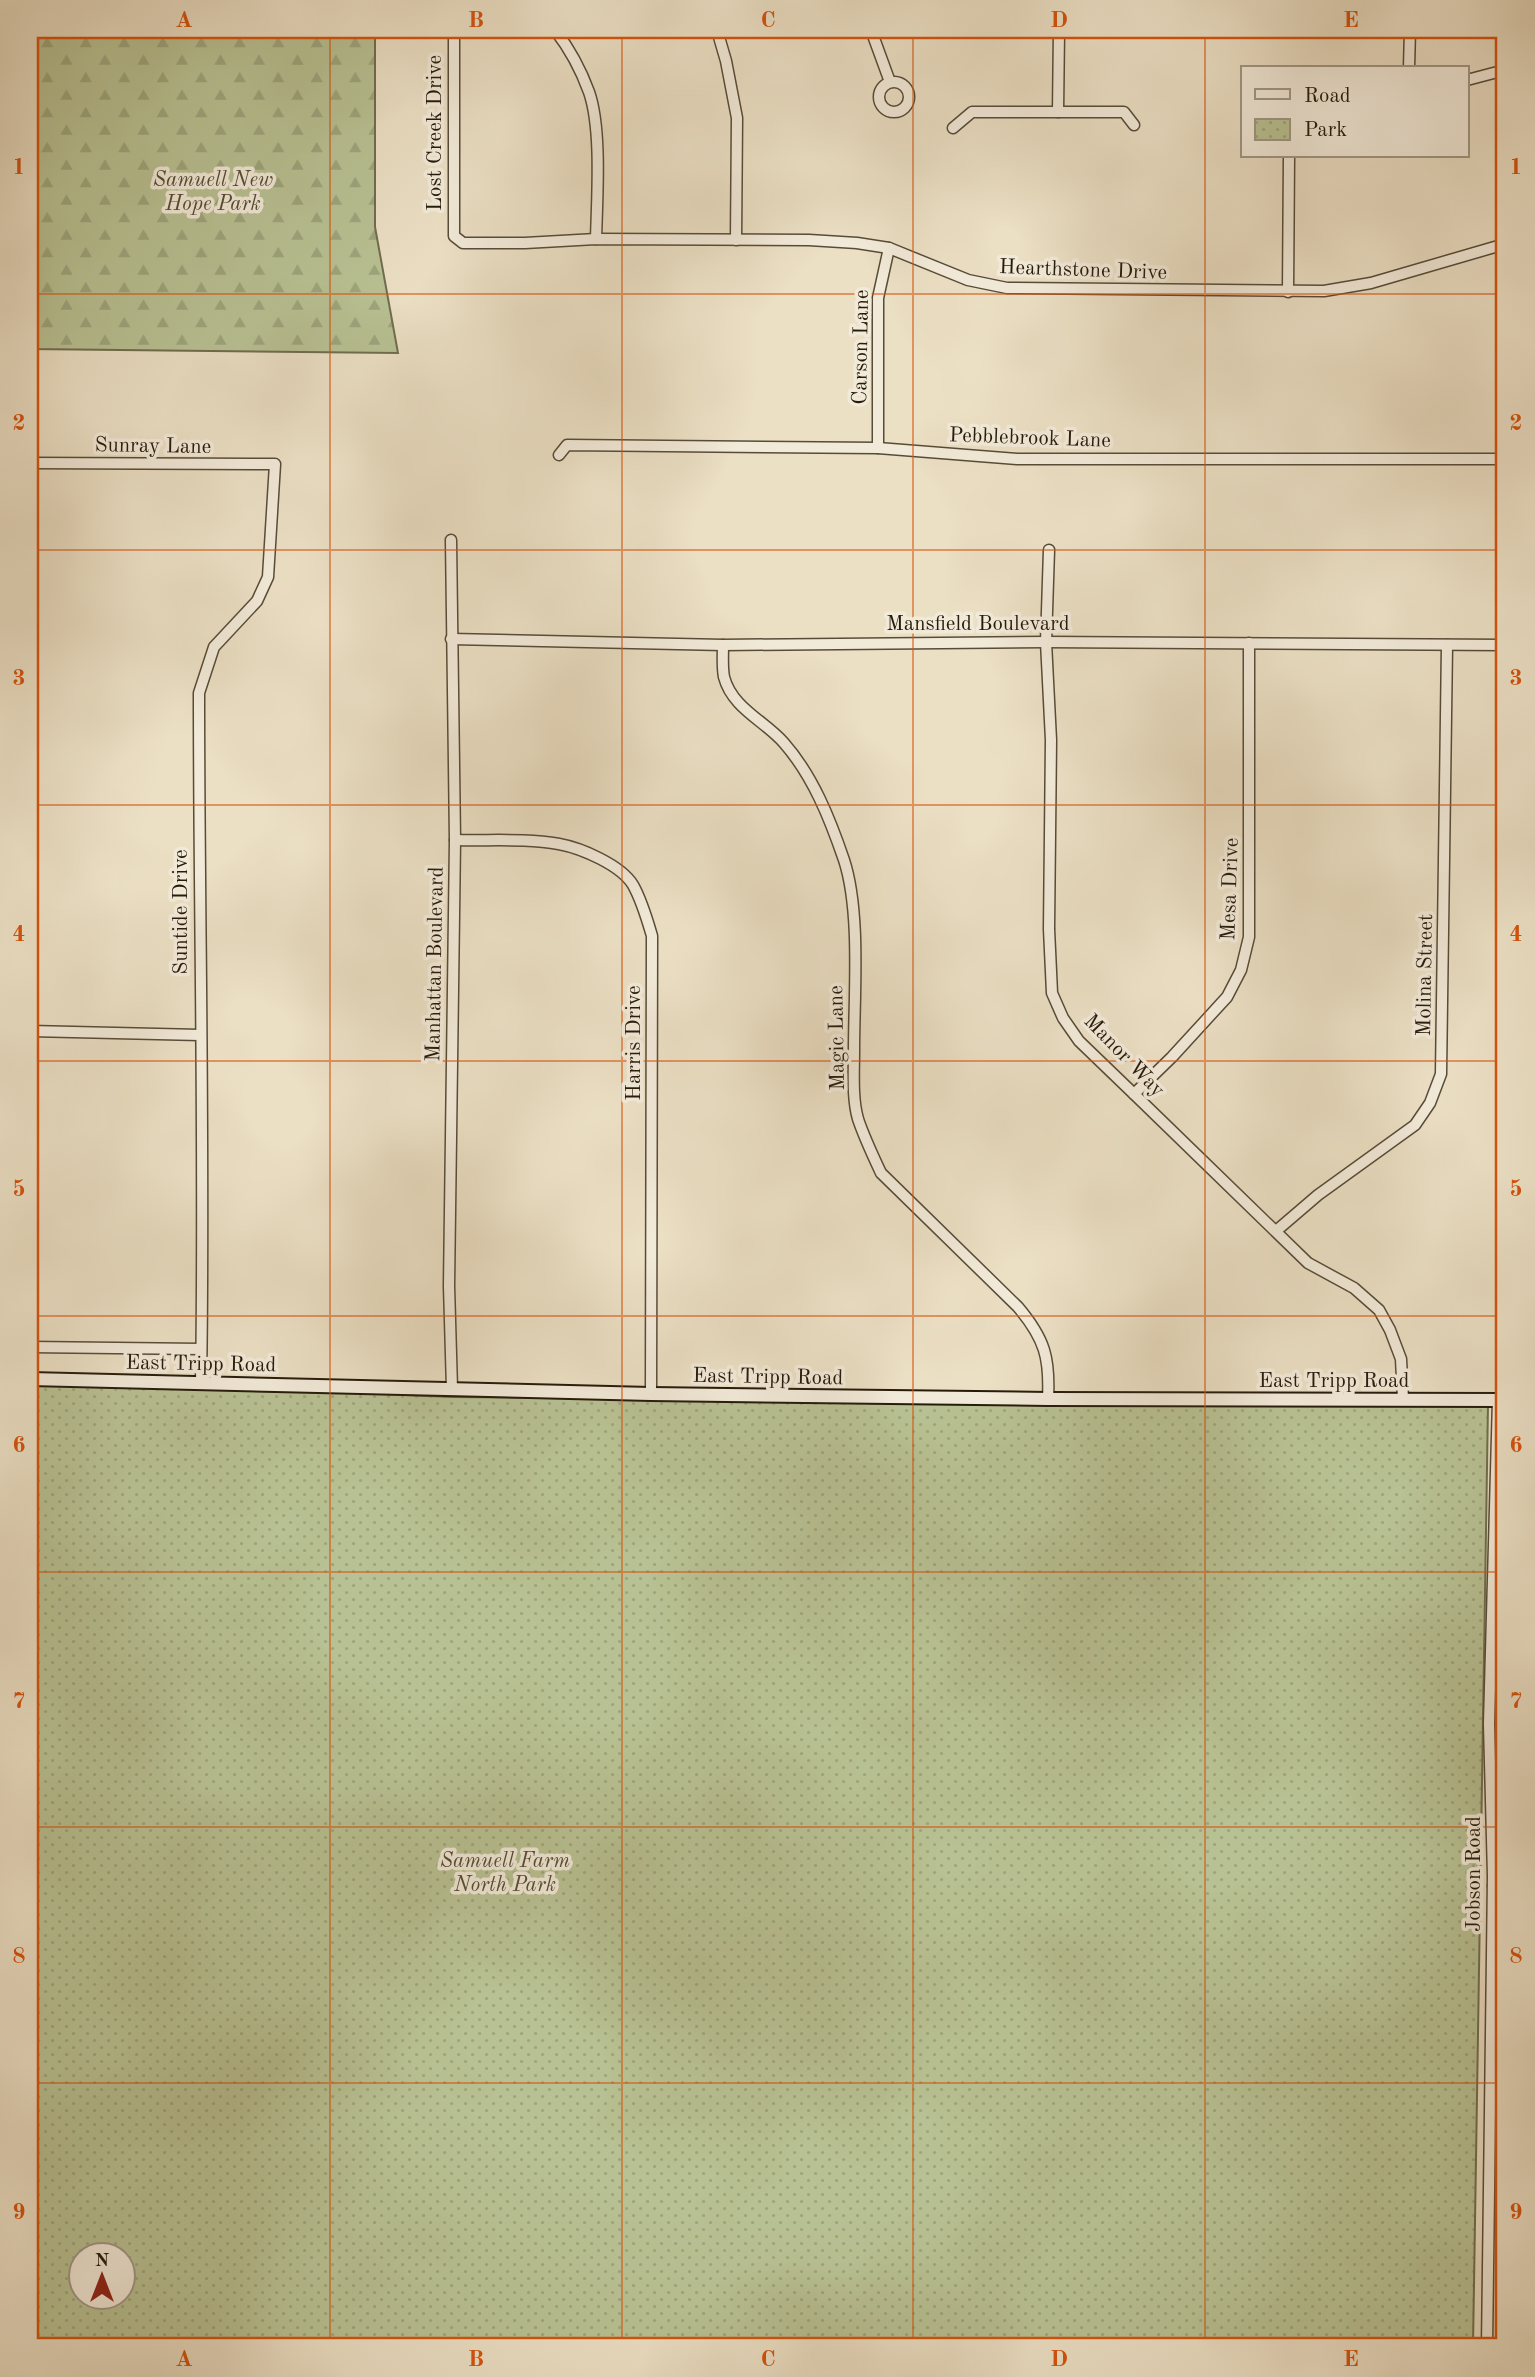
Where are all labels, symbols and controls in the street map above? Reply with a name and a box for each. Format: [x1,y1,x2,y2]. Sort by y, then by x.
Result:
text: A [175,9,193,32]
text: B [468,9,484,32]
text: C [760,9,776,32]
text: D [1050,9,1068,32]
text: E [1343,9,1359,32]
street label: Lost Creek Drive [425,55,446,211]
legend [1241,66,1468,158]
text: Road [1304,86,1351,107]
text: Park [1304,120,1347,141]
text: 1 [12,156,26,179]
text: 1 [1509,156,1523,179]
park label: Samuell New Hope Park [153,170,273,215]
street label: Hearthstone Drive [999,257,1167,284]
street label: Carson Lane [850,289,873,405]
text: 2 [12,412,26,435]
text: 2 [1509,412,1523,435]
street label: Pebblebrook Lane [949,425,1111,452]
street label: Sunray Lane [94,435,211,458]
street label: Mansfield Boulevard [886,614,1070,635]
text: 3 [12,667,26,690]
text: 3 [1509,667,1523,690]
street label: Mesa Drive [1218,837,1243,941]
street label: Suntide Drive [171,849,192,975]
street label: Manhattan Boulevard [423,866,448,1062]
street label: Molina Street [1414,914,1437,1037]
text: 4 [12,923,26,946]
text: 4 [1509,923,1523,946]
street label: Harris Drive [624,985,645,1101]
street label: Magic Lane [826,985,849,1091]
street label: Manor Way [1080,1011,1168,1102]
text: 5 [12,1178,26,1201]
text: 5 [1509,1178,1523,1201]
street label: East Tripp Road [125,1353,277,1376]
street label: East Tripp Road [692,1366,844,1389]
street label: East Tripp Road [1259,1371,1409,1392]
text: 6 [12,1434,26,1457]
text: 6 [1509,1434,1523,1457]
text: 7 [12,1690,26,1713]
text: 7 [1509,1690,1523,1713]
street label: Jobson Road [1464,1816,1485,1932]
park label: Samuell Farm North Park [440,1851,570,1896]
text: 8 [12,1945,26,1968]
text: 8 [1509,1945,1523,1968]
text: 9 [12,2201,26,2224]
text: 9 [1509,2201,1523,2224]
north arrow [66,2240,136,2310]
text: N [95,2252,110,2271]
text: A [175,2348,193,2371]
text: B [468,2348,484,2371]
text: C [760,2348,776,2371]
text: D [1050,2348,1068,2371]
text: E [1343,2348,1359,2371]

